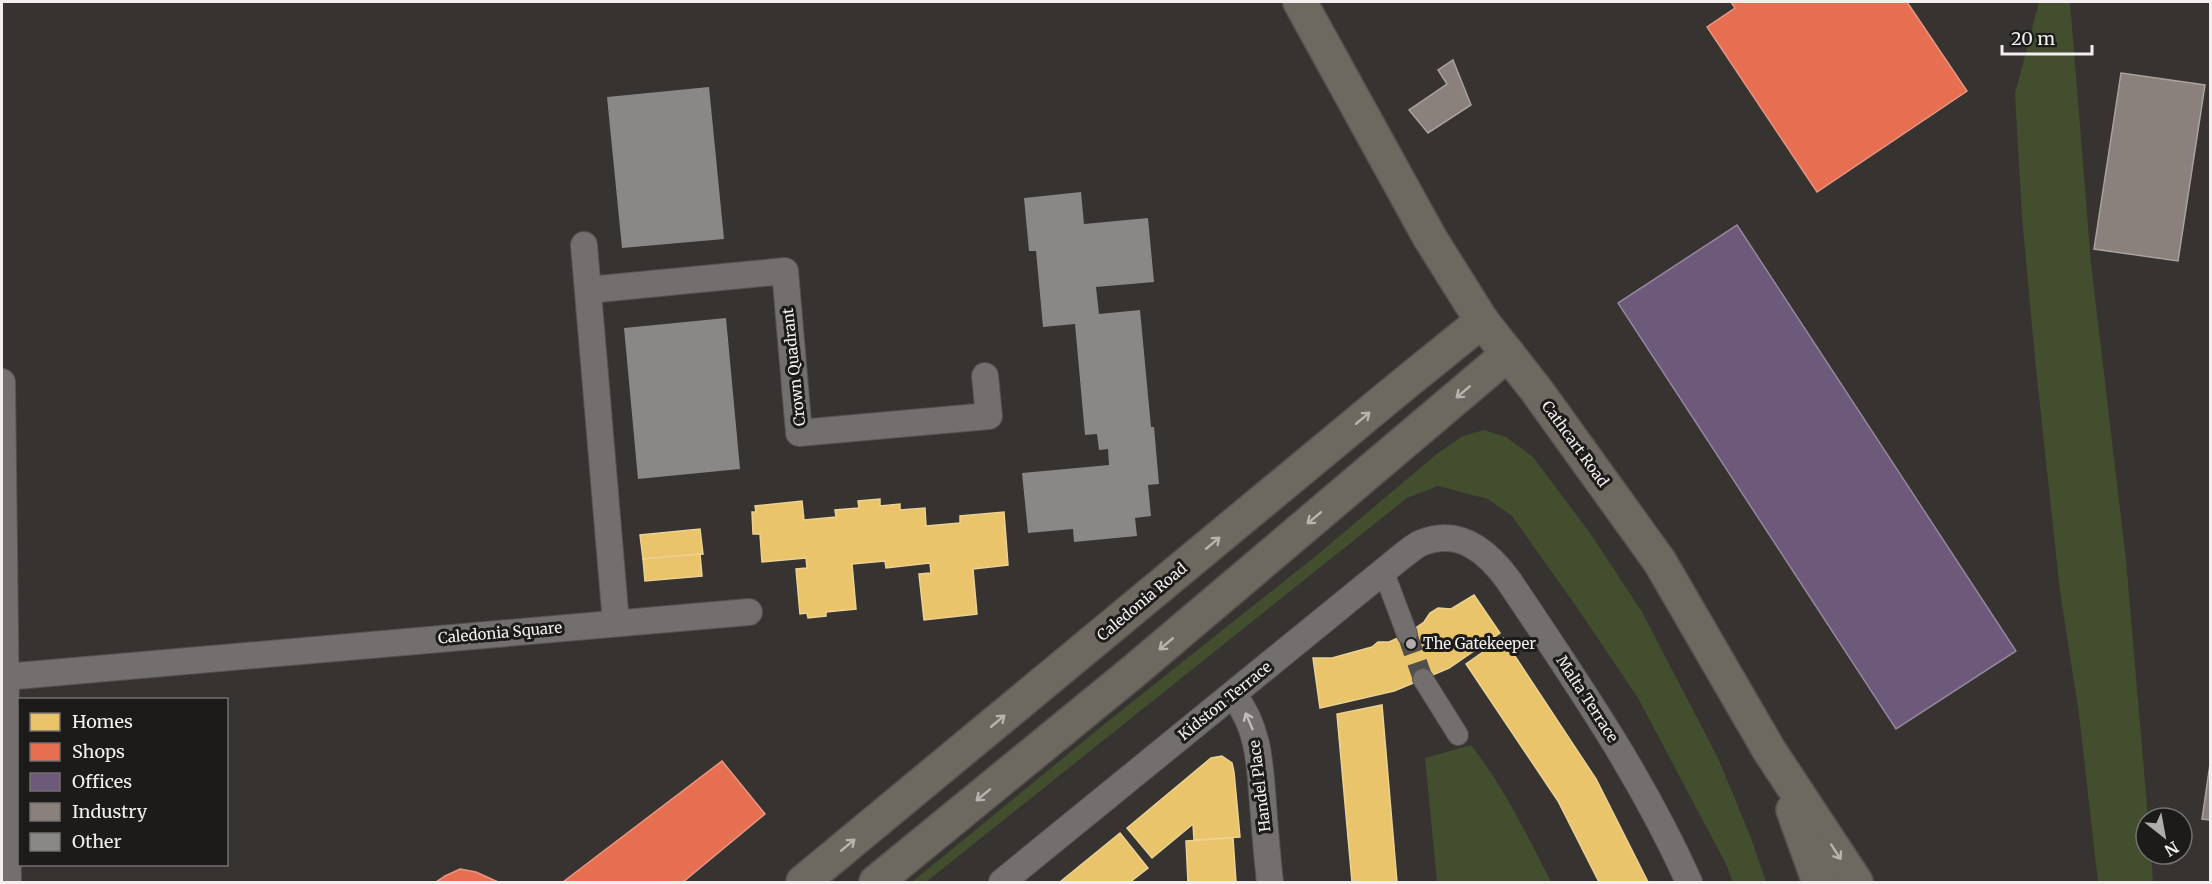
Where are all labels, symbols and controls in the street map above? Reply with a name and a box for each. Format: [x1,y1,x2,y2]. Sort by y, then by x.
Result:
scale bar [2002,18,2092,56]
text: 20 m [2011,27,2055,50]
street label: Crown Quadrant [778,307,809,427]
one-way arrow [1456,385,1471,399]
street label: Cathcart Road [1538,397,1613,490]
one-way arrow [1355,411,1370,425]
one-way arrow [1307,511,1322,525]
one-way arrow [1205,536,1221,549]
street label: Caledonia Road [1093,559,1190,645]
street label: Caledonia Square [437,618,563,647]
place label: The Gatekeeper [1423,634,1536,653]
one-way arrow [1159,637,1174,651]
marker: The Gatekeeper [1404,637,1418,651]
street label: Malta Terrace [1552,652,1623,746]
street label: Kidston Terrace [1174,657,1275,744]
legend [18,698,228,866]
text: Homes [72,710,133,733]
one-way arrow [1243,712,1254,731]
one-way arrow [990,715,1006,728]
street label: Handel Place [1244,739,1275,833]
text: Shops [72,740,125,763]
text: Offices [72,770,132,793]
one-way arrow [975,789,991,802]
text: Industry [72,800,148,823]
north arrow [2134,806,2194,866]
text: Other [72,830,122,853]
text: N [2161,837,2182,861]
one-way arrow [840,839,856,852]
one-way arrow [1829,843,1842,860]

